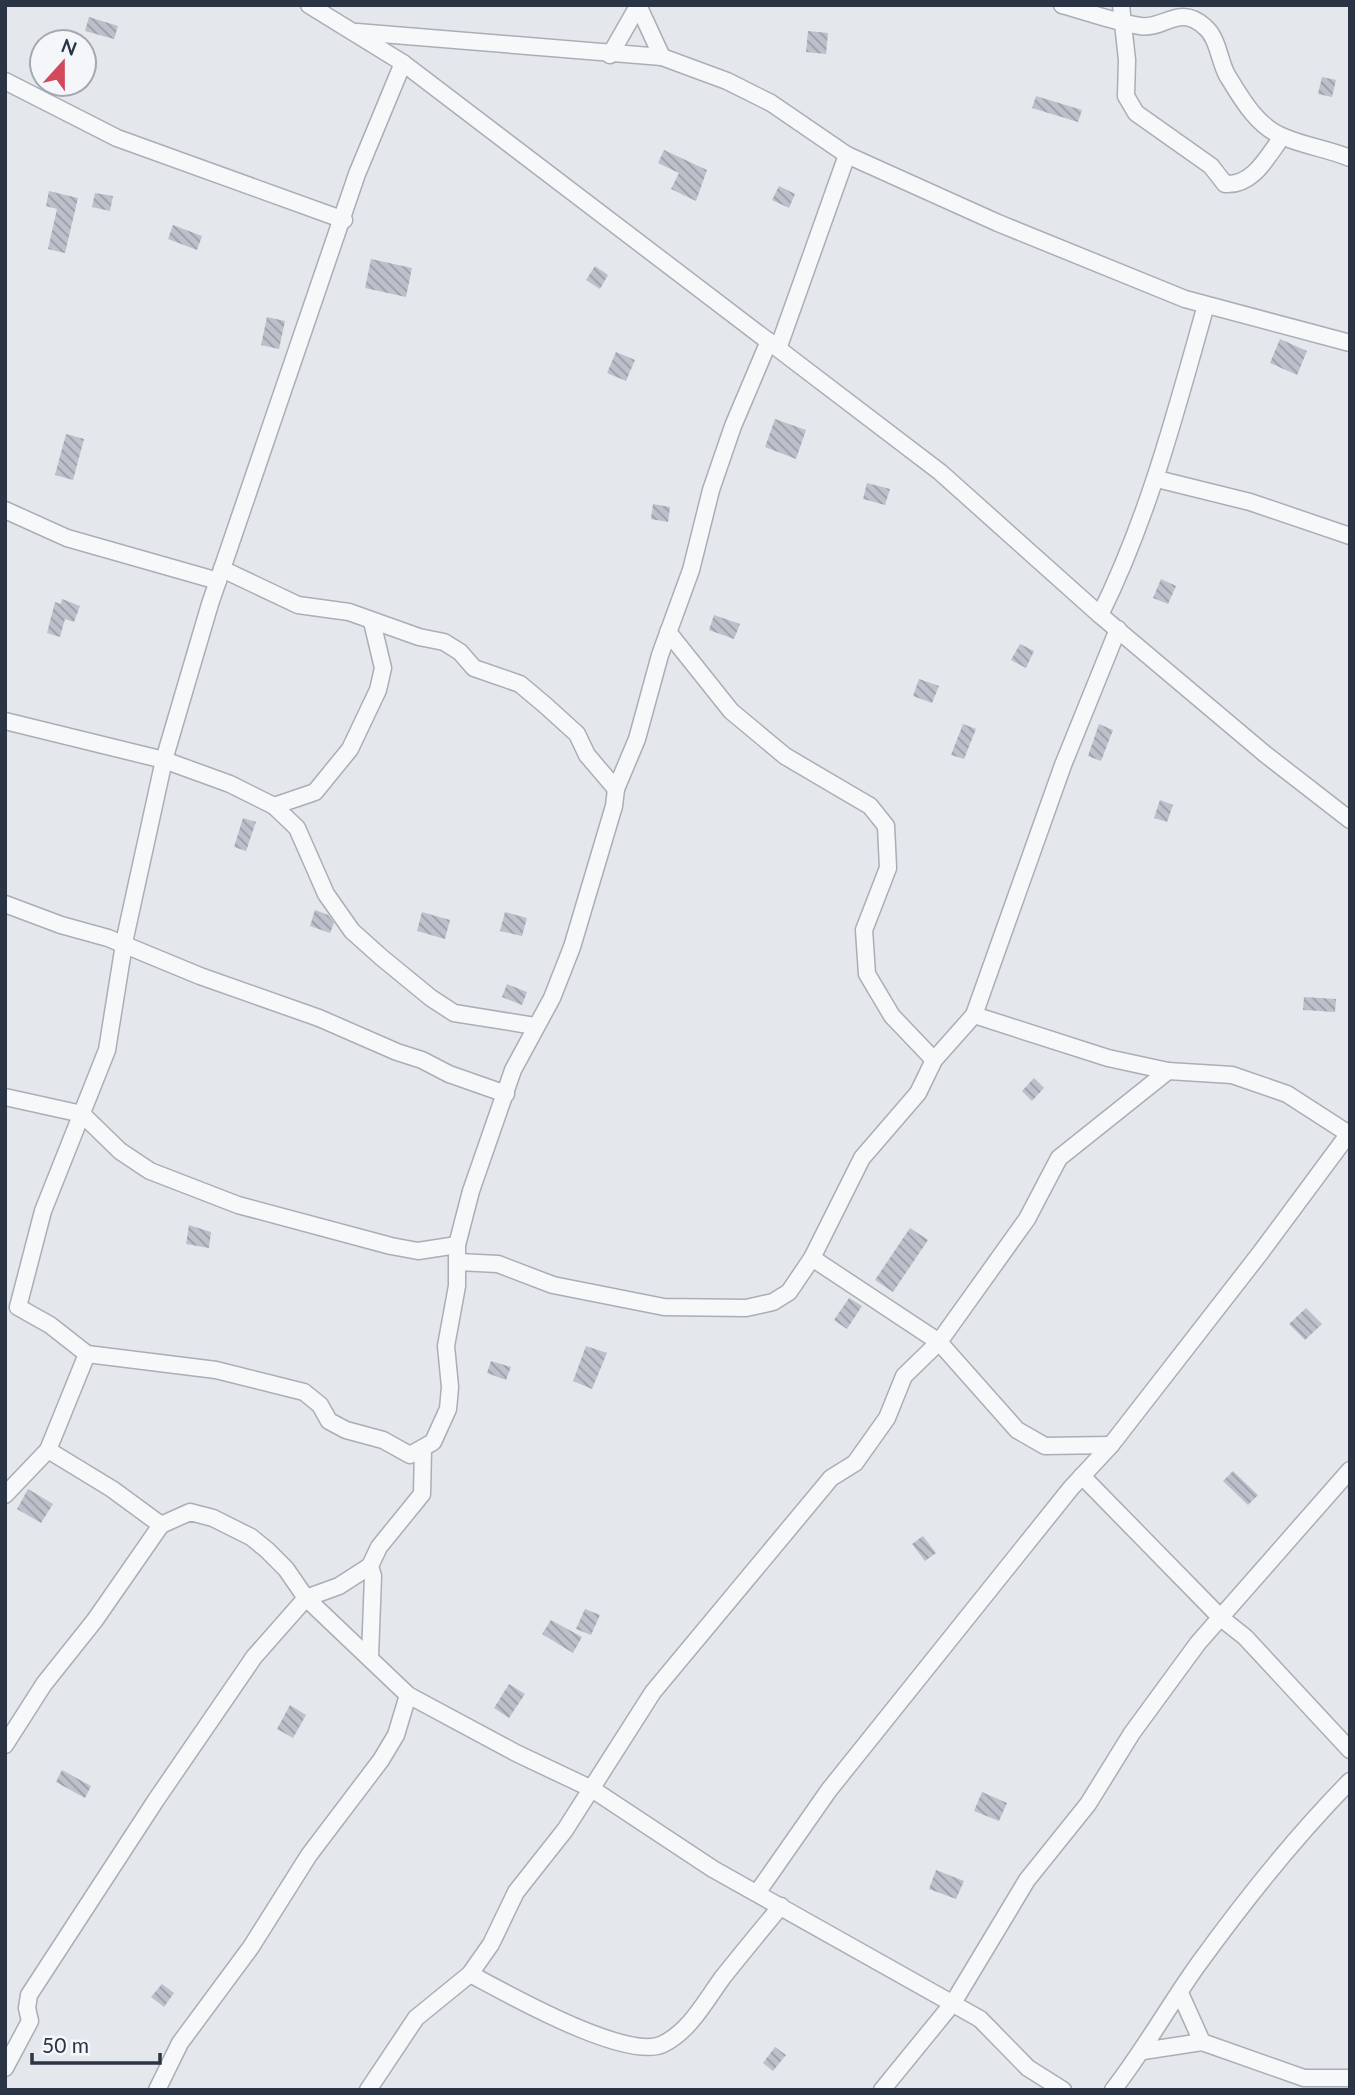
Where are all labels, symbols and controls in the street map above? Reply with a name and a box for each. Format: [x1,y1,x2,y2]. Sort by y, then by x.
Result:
north arrow [28,28,98,98]
text: N [58,33,80,60]
scale bar [32,2022,159,2066]
text: 50 m [42,2032,89,2057]

